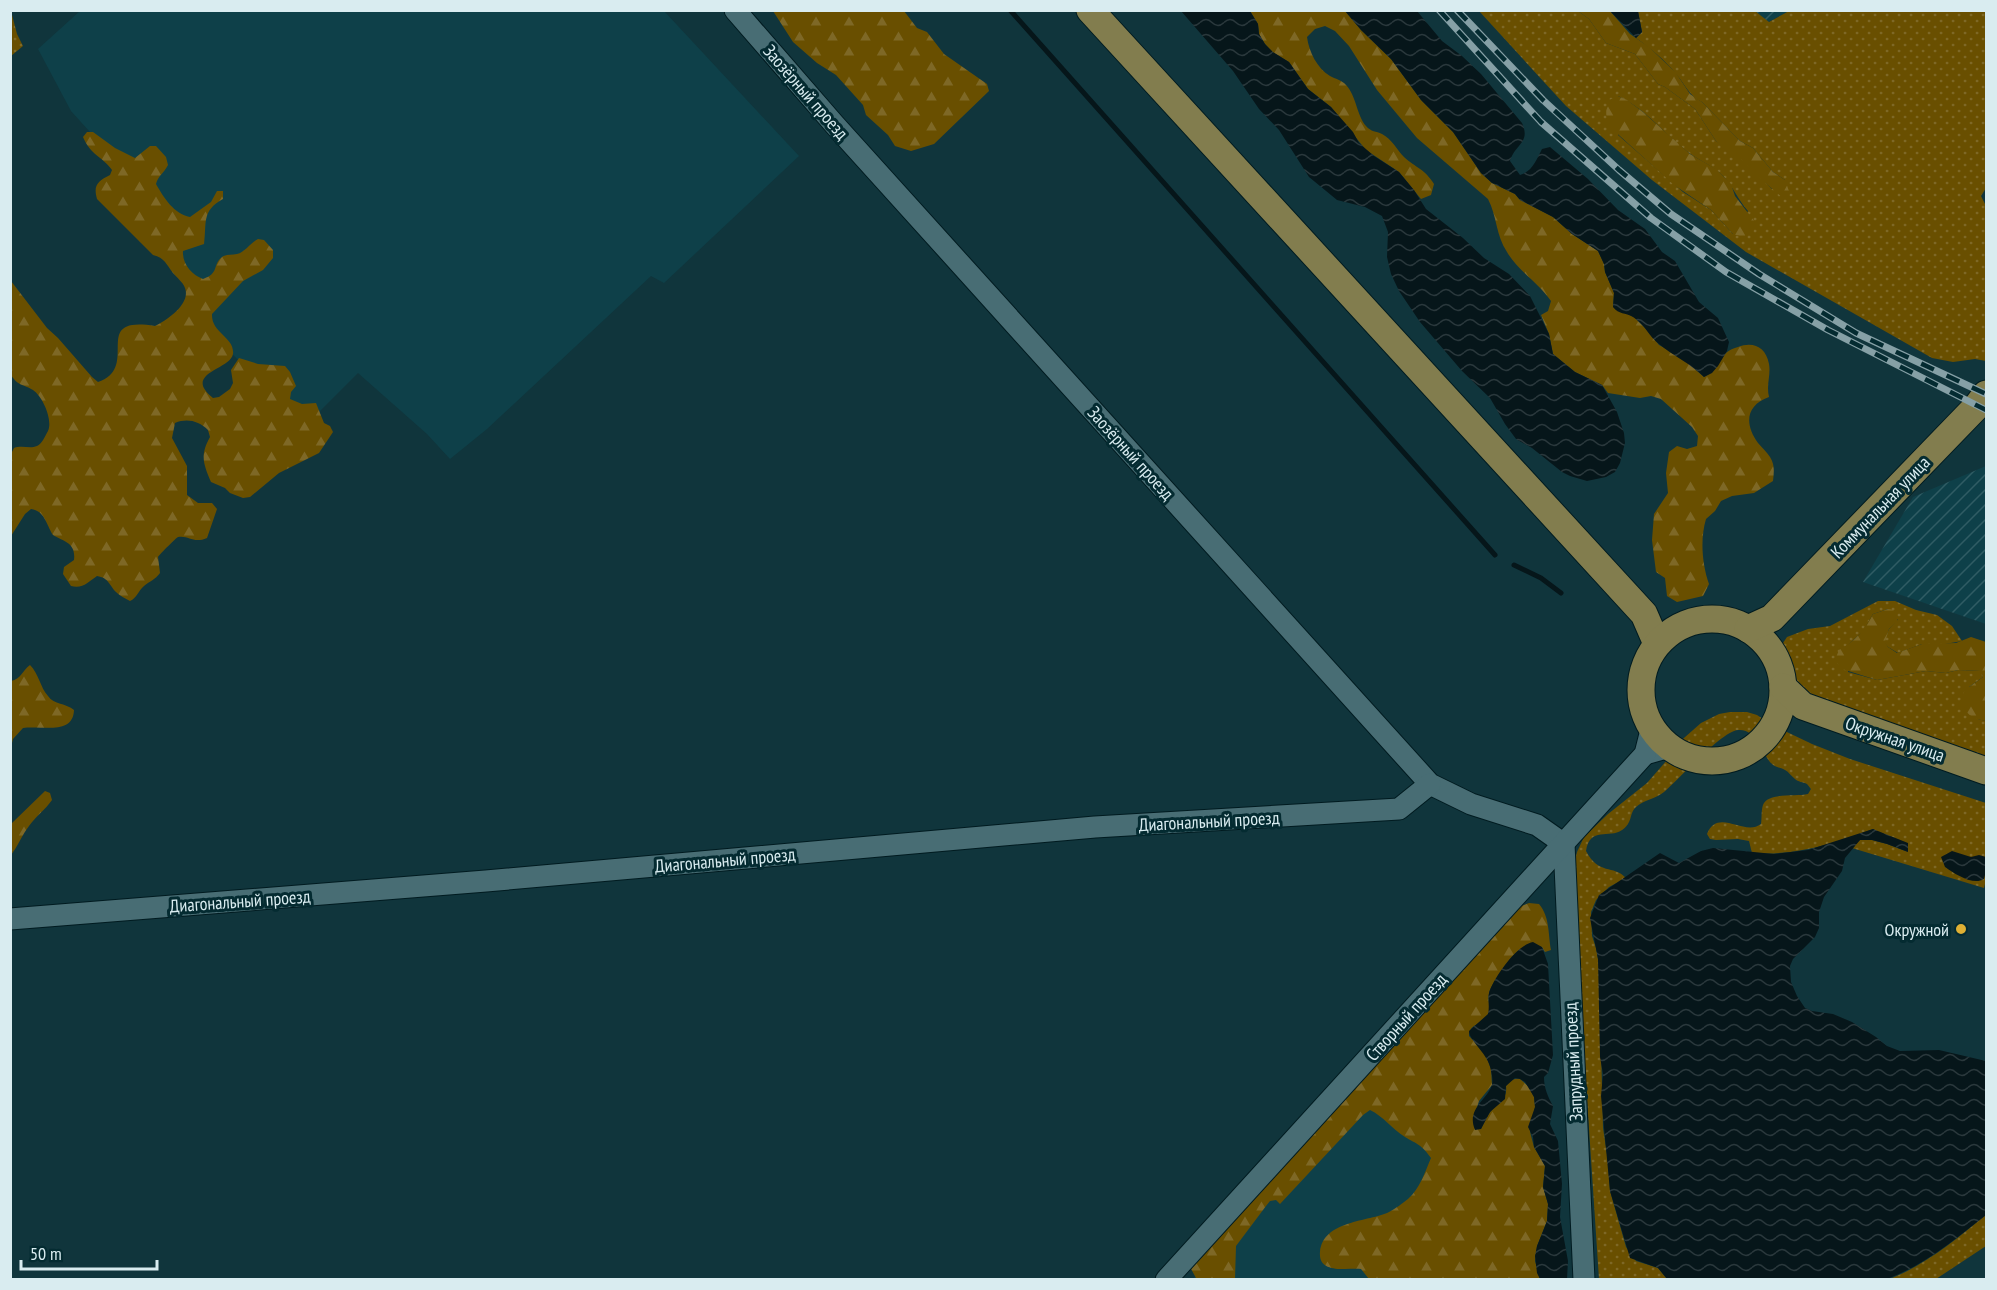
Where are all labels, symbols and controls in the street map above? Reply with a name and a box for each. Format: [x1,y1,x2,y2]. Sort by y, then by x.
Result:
street label: Заозёрный проезд [758,40,854,144]
street label: Заозёрный проезд [1083,401,1179,505]
street label: Коммунальная улица [1826,451,1934,563]
street label: Окружная улица [1842,711,1948,767]
street label: Диагональный проезд [1138,806,1280,836]
street label: Диагональный проезд [654,842,796,878]
street label: Диагональный проезд [169,885,311,917]
place label: Окружной [1885,918,1949,941]
marker: Окружной [1954,922,1968,936]
street label: Створный проезд [1361,968,1451,1066]
street label: Запрудный проезд [1558,1002,1588,1122]
scale bar [21,1233,158,1271]
text: 50 m [30,1242,62,1265]

